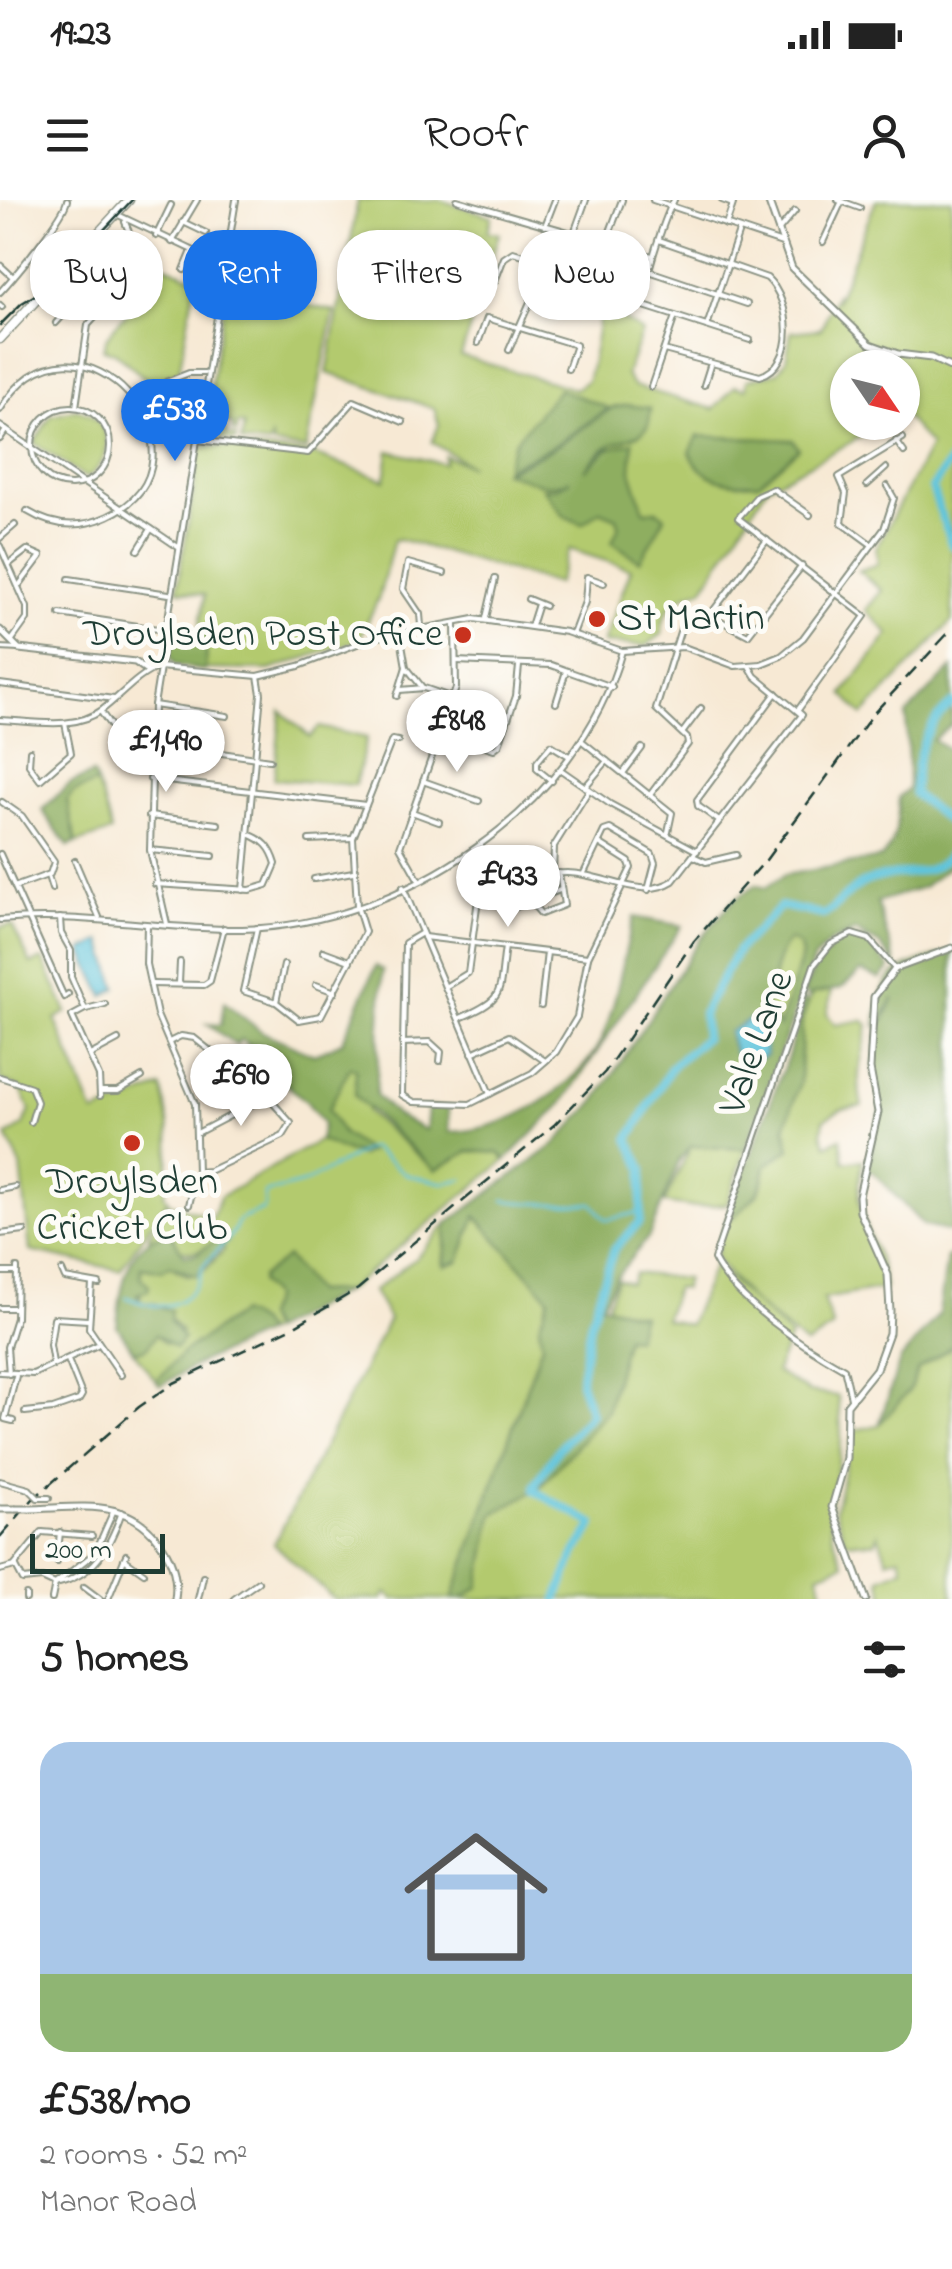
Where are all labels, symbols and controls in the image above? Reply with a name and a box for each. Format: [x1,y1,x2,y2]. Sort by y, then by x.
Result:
text: 19:23 [50,7,111,63]
text: Roofr [423,102,529,168]
icon: menu [40,108,95,163]
icon: person [857,108,912,163]
chip: Buy [30,230,163,320]
chip: Rent [183,230,317,320]
chip: Filters [337,230,498,320]
chip: New [518,230,650,320]
north arrow [830,350,920,440]
map controls [830,350,920,440]
pin: £538 [116,379,234,464]
text: £538 [143,388,207,435]
place label: St Martin [617,590,765,649]
place label: Droylsden Post Office [82,606,443,665]
marker: St Martin [586,608,608,630]
marker: Droylsden Post Office [452,624,474,646]
pin: £848 [398,690,516,775]
text: £848 [428,699,486,746]
pin: £1,490 [85,710,247,795]
text: £1,490 [130,719,202,766]
pin: £433 [449,845,567,930]
text: £433 [478,854,538,901]
street label: Vale Lane [704,963,811,1124]
pin: £690 [182,1044,300,1129]
text: £690 [212,1053,270,1100]
marker: Droylsden Cricket Club [121,1132,143,1154]
place label: Droylsden Cricket Club [37,1154,227,1259]
scale bar [30,1529,165,1574]
text: 200 m [45,1531,112,1572]
text: 5 homes [40,1629,189,1690]
icon: filters [857,1632,912,1687]
icon: home [386,1807,566,1987]
text: £538/mo [40,2072,191,2133]
text: 2 rooms · 52 m² [40,2133,248,2180]
text: Manor Road [40,2180,197,2227]

